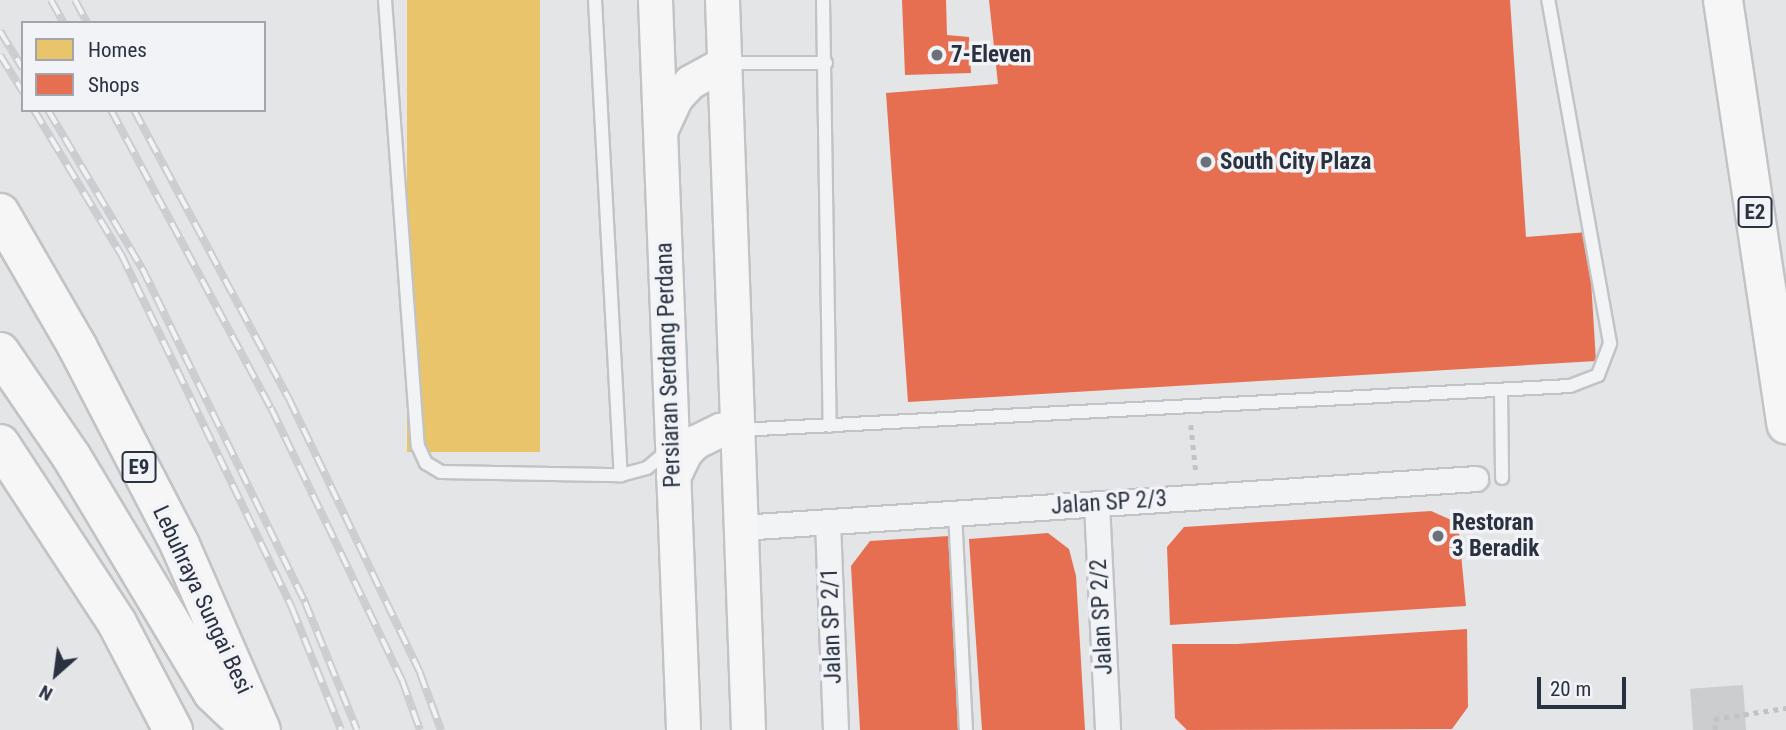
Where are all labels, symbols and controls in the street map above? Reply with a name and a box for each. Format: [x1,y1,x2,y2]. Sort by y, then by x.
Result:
legend [21,21,266,112]
text: Homes [88,38,147,62]
place label: 7-Eleven [951,41,1031,69]
marker: 7-Eleven [929,47,945,63]
text: Shops [88,73,140,97]
place label: South City Plaza [1220,148,1371,176]
marker: South City Plaza [1198,154,1214,170]
road number: E2 [1738,194,1772,230]
street label: Persiaran Serdang Perdana [651,242,687,488]
road number: E9 [122,449,156,484]
street label: Jalan SP 2/3 [1050,485,1168,521]
street label: Lebuhraya Sungai Besi [146,501,258,699]
place label: Restoran 3 Beradik [1452,509,1539,563]
marker: Restoran 3 Beradik [1430,528,1446,544]
street label: Jalan SP 2/2 [1085,558,1119,676]
street label: Jalan SP 2/1 [816,568,848,684]
north arrow [21,639,91,709]
scale bar [1541,664,1630,708]
text: 20 m [1550,677,1591,701]
text: N [35,680,56,706]

